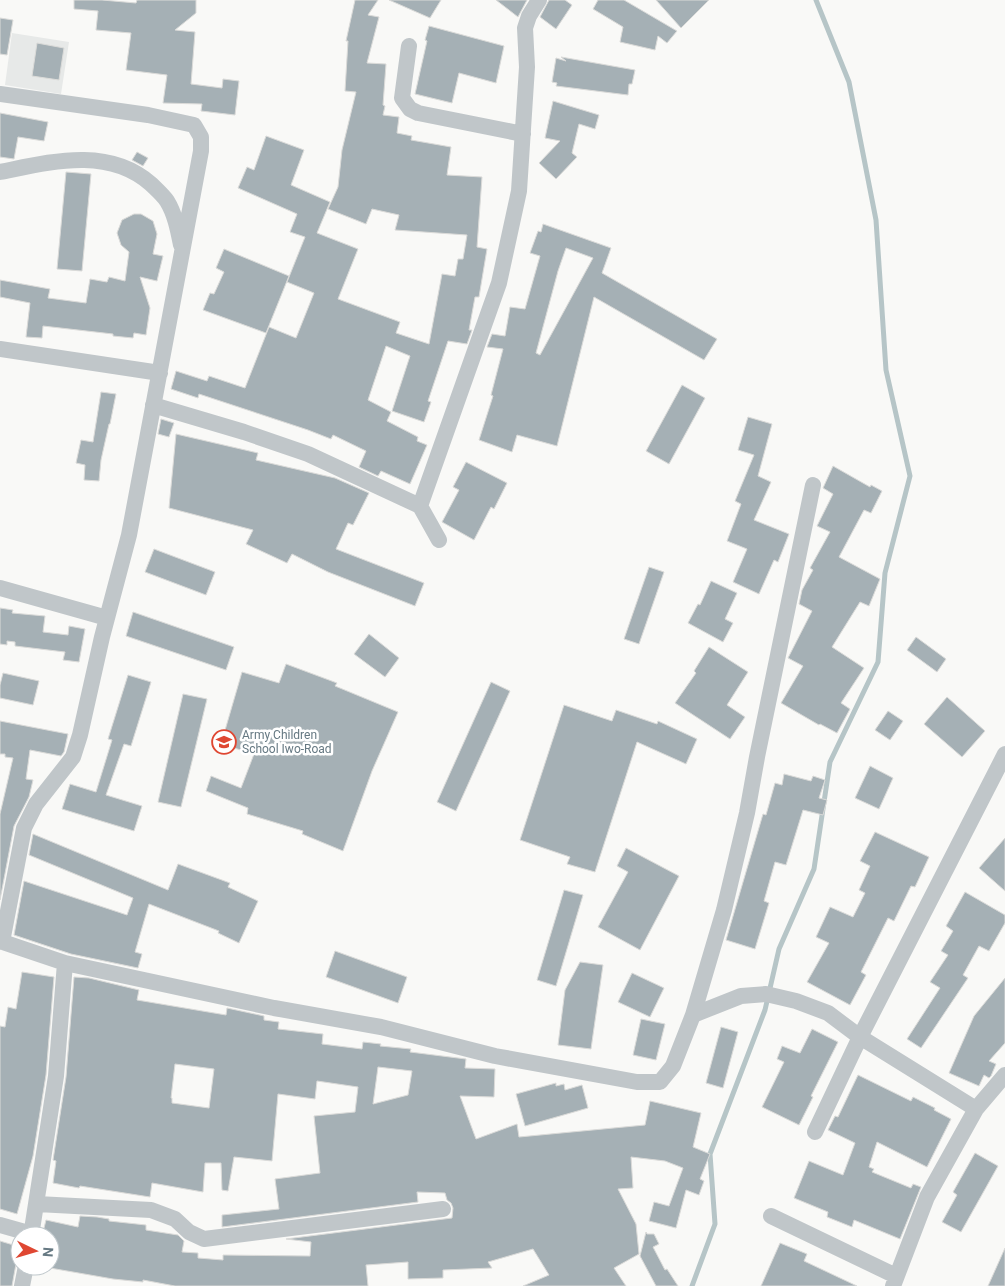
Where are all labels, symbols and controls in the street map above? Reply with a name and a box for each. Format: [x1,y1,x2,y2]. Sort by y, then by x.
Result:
place label: Army Children School Iwo-Road [242,728,332,756]
school or university icon: Army Children School Iwo-Road [211,729,237,755]
north arrow [10,1226,60,1276]
text: N [40,1247,56,1258]

